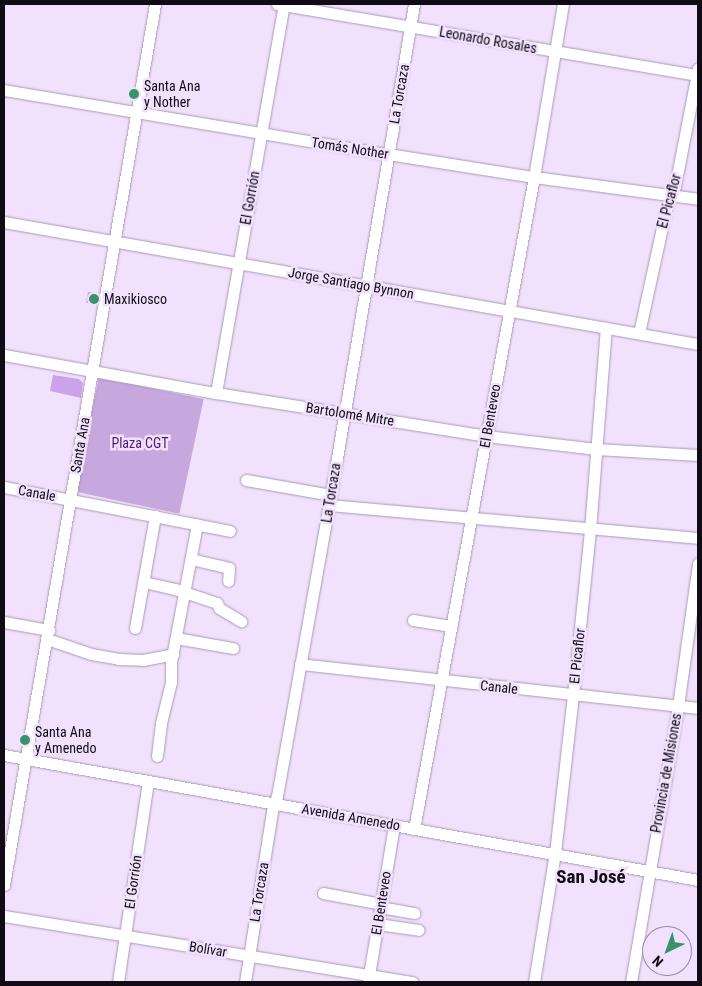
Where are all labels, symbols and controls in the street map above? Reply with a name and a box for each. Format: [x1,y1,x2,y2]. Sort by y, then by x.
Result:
street label: Leonardo Rosales [438,23,538,57]
street label: La Torcaza [385,63,413,125]
place label: Santa Ana y Nother [144,78,200,110]
marker: Santa Ana y Nother [128,88,140,100]
street label: Tomás Nother [310,134,390,162]
street label: El Gorrión [237,170,263,226]
street label: El Picaflor [654,172,684,230]
street label: Jorge Santiago Bynnon [287,264,415,302]
place label: Maxikiosco [104,291,167,307]
marker: Maxikiosco [88,293,100,305]
street label: El Benteveo [476,383,504,449]
street label: Bartolomé Mitre [305,399,395,429]
street label: Santa Ana [67,416,93,474]
park label: Plaza CGT [111,435,169,451]
street label: La Torcaza [318,462,344,524]
street label: Canale [17,481,57,505]
street label: El Picaflor [566,627,588,685]
street label: Canale [479,677,519,697]
street label: Provincia de Misiones [647,712,685,834]
place label: Santa Ana y Amenedo [35,724,97,756]
marker: Santa Ana y Amenedo [19,734,31,746]
street label: Avenida Amenedo [301,800,401,834]
street label: El Gorrión [121,854,145,910]
street label: La Torcaza [246,861,272,923]
district label: San José [556,866,626,888]
street label: El Benteveo [368,870,394,936]
north arrow [642,926,692,976]
street label: Bolívar [188,938,228,960]
text: N [649,953,666,970]

